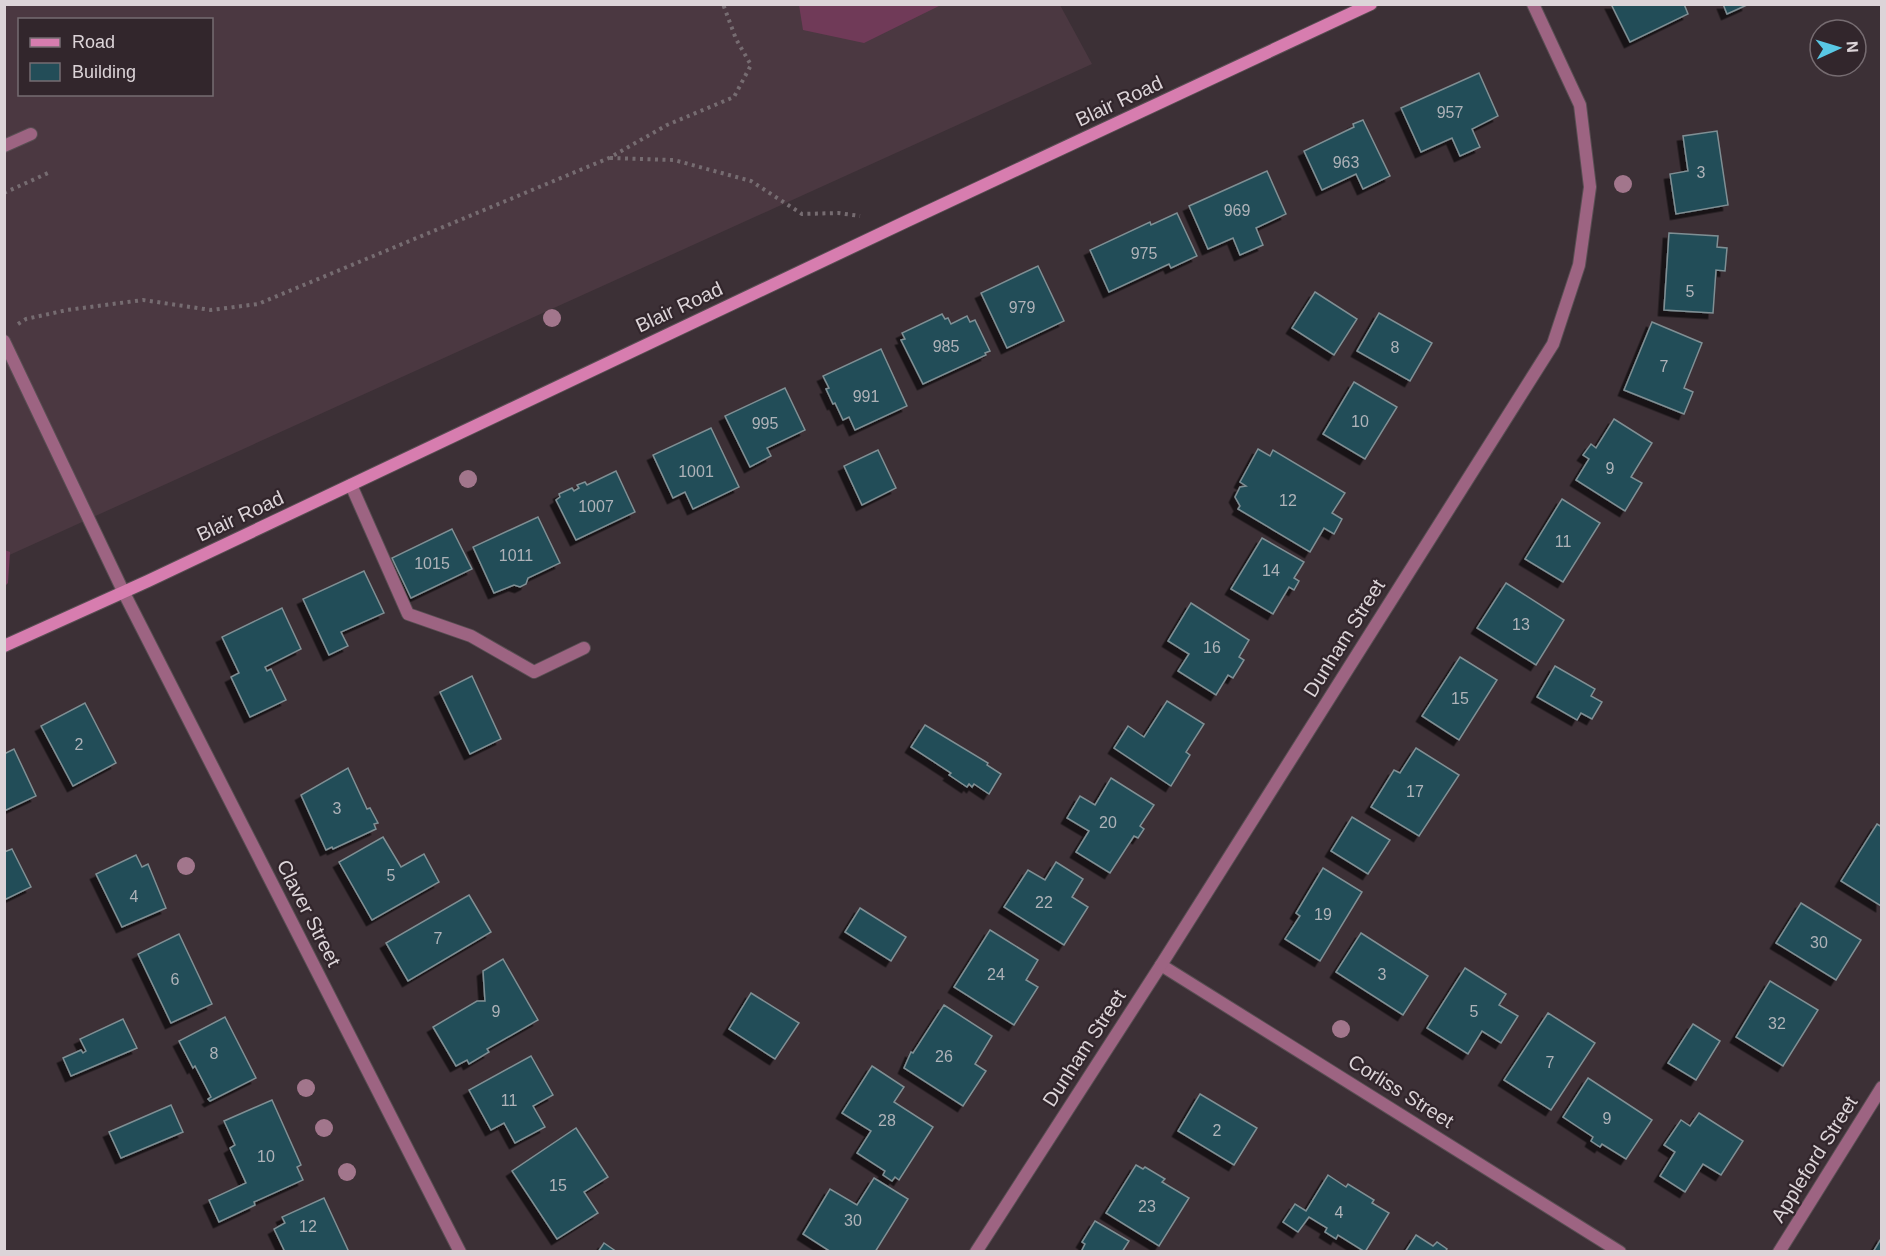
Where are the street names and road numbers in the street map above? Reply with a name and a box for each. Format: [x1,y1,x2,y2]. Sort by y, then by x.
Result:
street label: Blair Road [1072,71,1166,131]
street label: Blair Road [632,277,726,337]
street label: Blair Road [193,486,287,546]
street label: Dunham Street [1299,575,1389,701]
street label: Claver Street [273,856,345,970]
street label: Dunham Street [1038,985,1130,1110]
street label: Corliss Street [1344,1050,1458,1132]
street label: Appleford Street [1766,1092,1862,1226]

